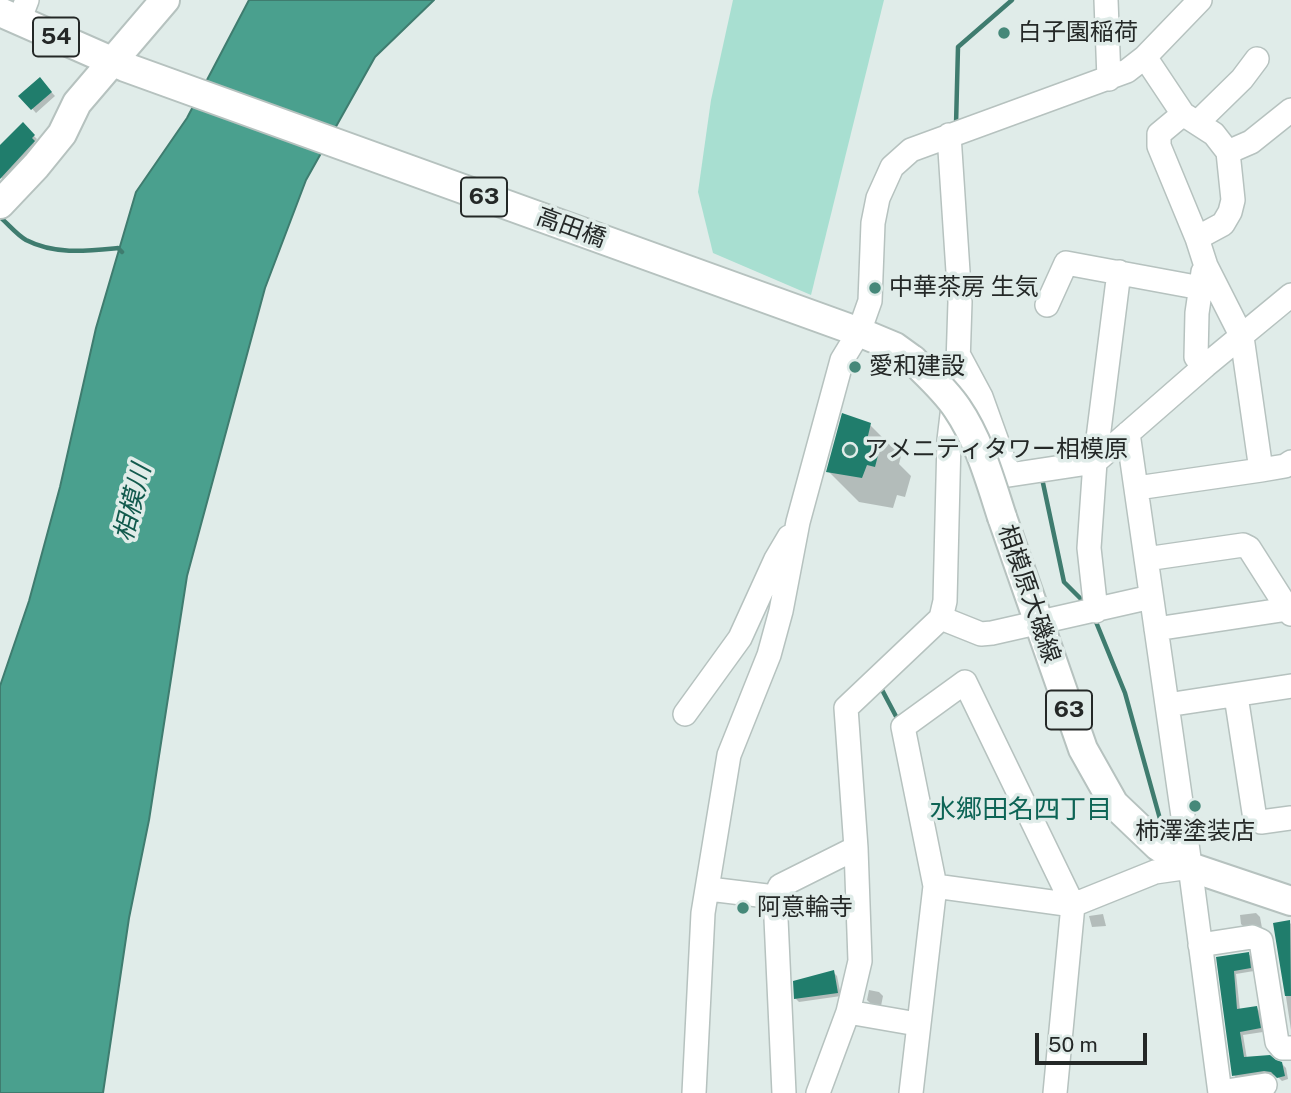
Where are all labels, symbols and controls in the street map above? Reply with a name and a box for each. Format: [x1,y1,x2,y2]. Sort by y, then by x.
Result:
road number: 54 [33,18,79,56]
place label: 白子園稲荷 [1018,19,1138,47]
marker: 白子園稲荷 [996,25,1012,41]
road number: 63 [461,178,507,216]
street label: 高田橋 [532,202,610,254]
place label: 中華茶房 生気 [889,274,1039,302]
marker: 中華茶房 生気 [867,280,883,296]
place label: 愛和建設 [869,353,965,381]
marker: 愛和建設 [847,359,863,375]
place label: アメニティタワー相模原 [864,436,1128,464]
marker: アメニティタワー相模原 [842,442,858,458]
water label: 相模川 [108,461,158,545]
street label: 相模原大磯線 [992,521,1066,667]
road number: 63 [1046,690,1092,730]
district label: 水郷田名四丁目 [930,794,1112,826]
marker: 柿澤塗装店 [1187,798,1203,814]
place label: 柿澤塗装店 [1135,818,1255,846]
place label: 阿意輪寺 [757,894,853,922]
marker: 阿意輪寺 [735,900,751,916]
scale bar [1039,1020,1151,1064]
text: 50 m [1048,1032,1098,1057]

